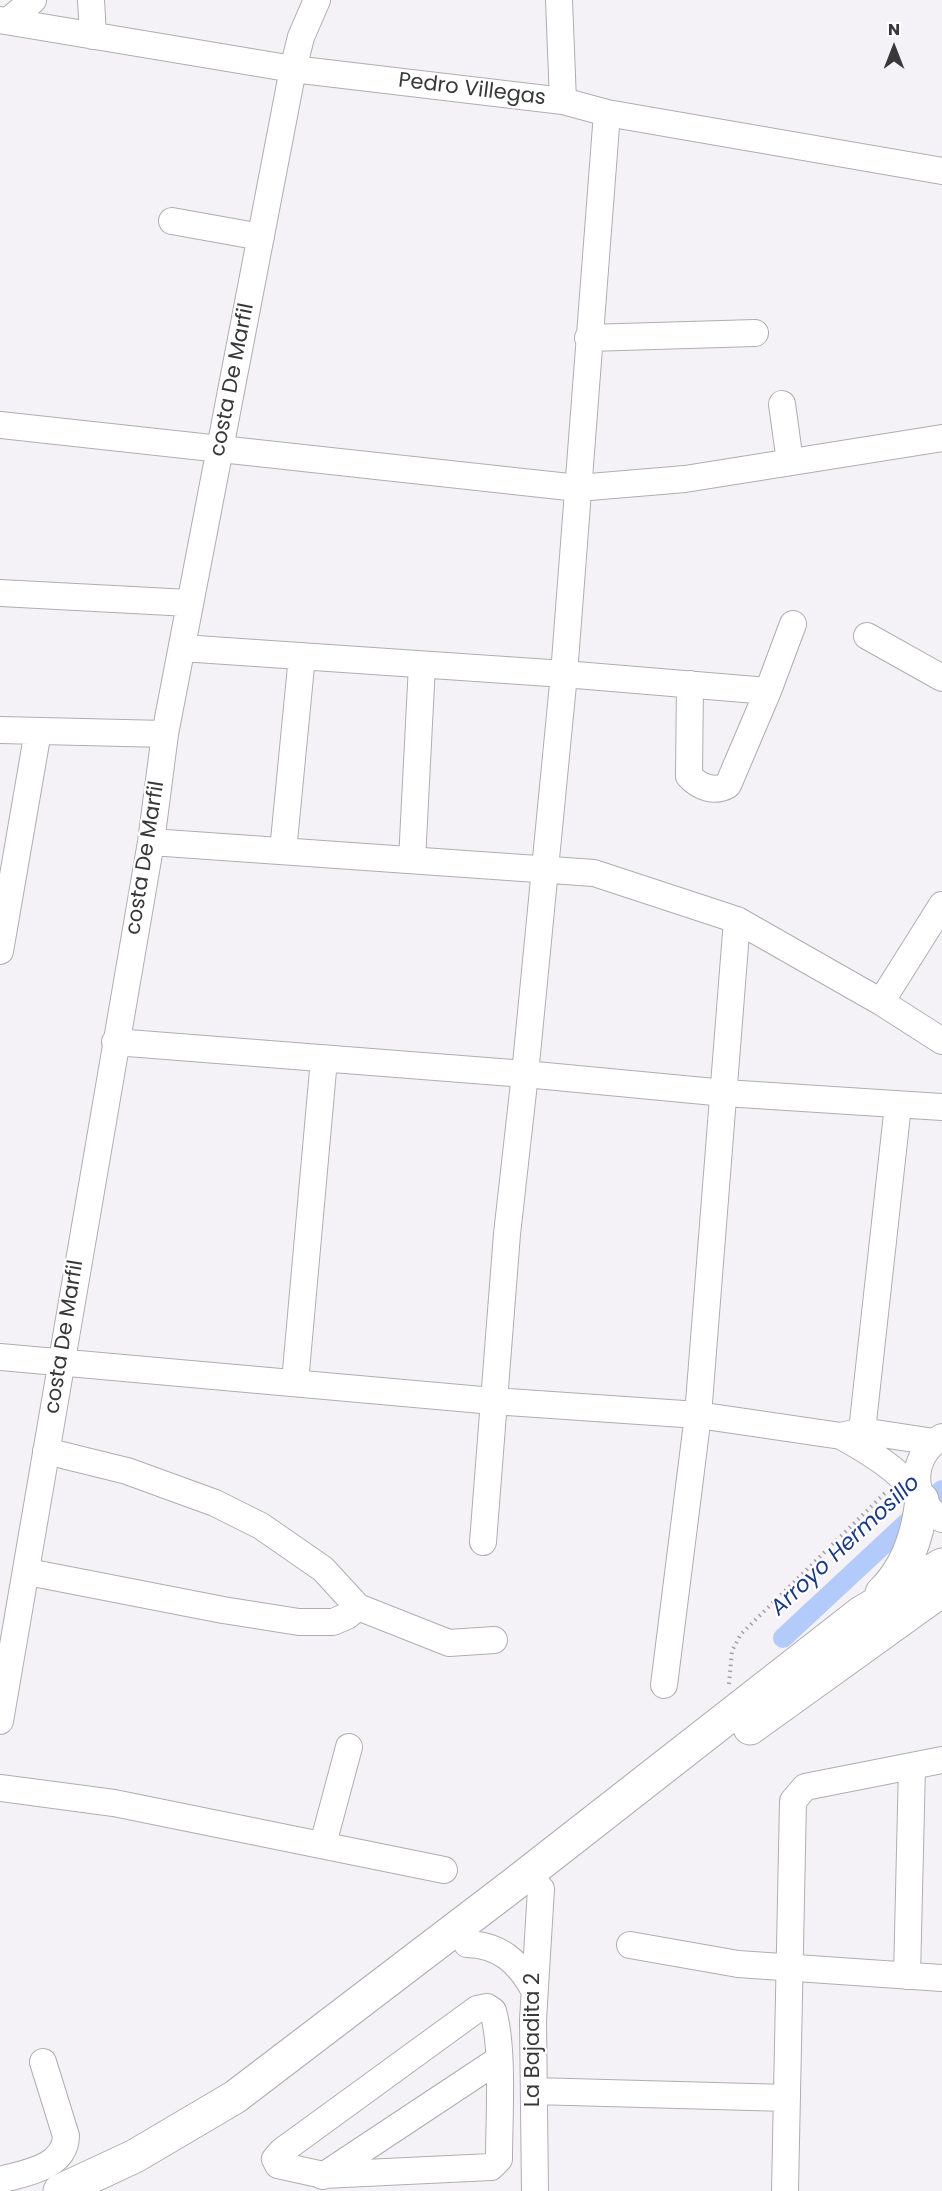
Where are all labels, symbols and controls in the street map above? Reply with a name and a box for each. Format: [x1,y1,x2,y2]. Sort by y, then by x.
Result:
north arrow [864,18,924,78]
text: N [888,18,900,41]
street label: Pedro Villegas [397,68,547,112]
street label: costa De Marfil [206,301,260,459]
street label: costa De Marfil [121,779,171,937]
street label: costa De Marfil [40,1258,90,1416]
water label: Arroyo Hermosillo [766,1470,926,1622]
street label: La Bajadita 2 [521,1973,547,2107]

